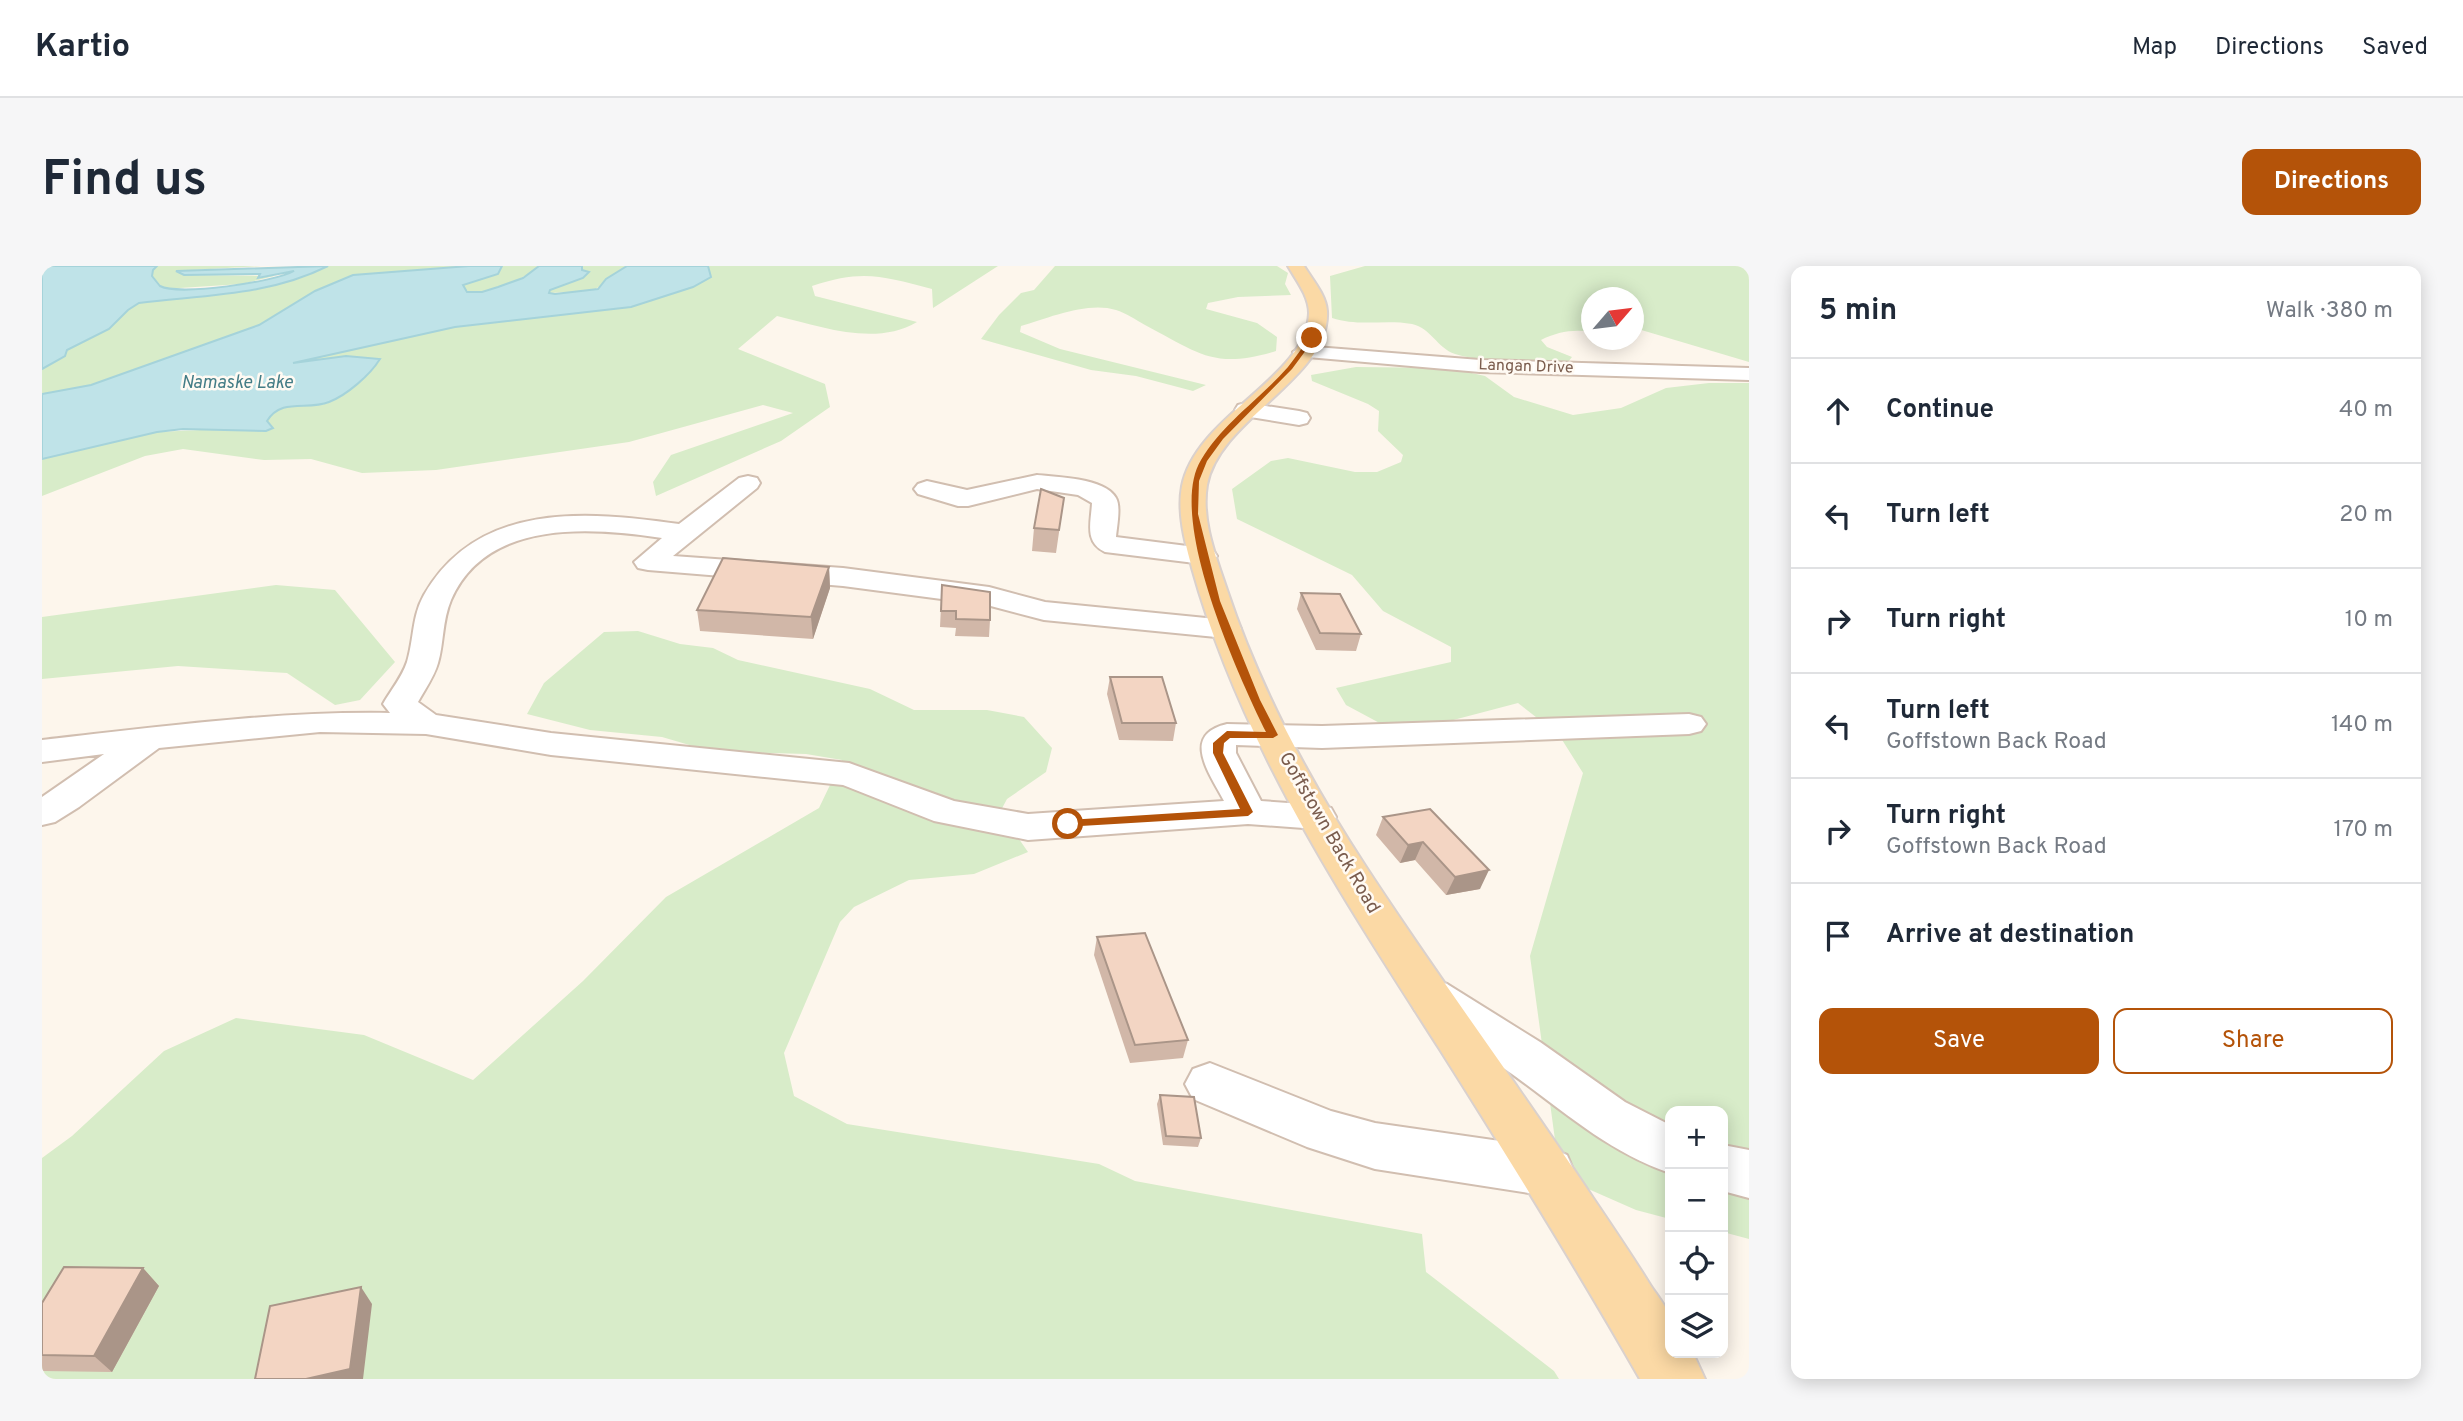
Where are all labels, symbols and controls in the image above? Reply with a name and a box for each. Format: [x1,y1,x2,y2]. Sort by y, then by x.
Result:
text: Kartio [35,27,130,69]
text: Map [2132,33,2177,63]
text: Directions [2215,33,2324,63]
text: Saved [2362,33,2428,63]
button: Directions [2242,149,2421,215]
text: Find us [42,151,207,213]
north arrow [1581,287,1644,350]
text: 5 min [1819,293,1897,330]
text: Walk · 380 m [2266,297,2393,326]
route end [1296,322,1327,353]
street label: Langan Drive [1478,355,1574,379]
water label: Namaske Lake [181,372,294,395]
icon: ahead [1819,392,1857,430]
text: Continue [1886,394,1994,427]
text: 40 m [2339,396,2393,425]
icon: left [1819,497,1857,535]
text: Turn left [1886,499,1990,532]
text: 20 m [2339,501,2393,530]
icon: right [1819,602,1857,640]
text: Turn right [1886,604,2006,637]
text: 10 m [2345,606,2393,635]
text: Turn left [1886,695,1990,728]
icon: left [1819,707,1857,745]
text: 140 m [2331,711,2393,740]
text: Goffstown Back Road [1886,728,2107,757]
street label: Goffstown Back Road [1273,748,1385,918]
text: Turn right [1886,800,2006,833]
route start [1052,808,1083,839]
icon: right [1819,812,1857,850]
text: 170 m [2334,816,2393,845]
text: Goffstown Back Road [1886,833,2107,862]
icon: arrive [1819,917,1857,955]
text: Arrive at destination [1886,919,2134,952]
button: Save [1819,1008,2099,1074]
button: Share [2113,1008,2393,1074]
map controls [1665,1106,1728,1358]
button: + [1665,1106,1728,1169]
button: − [1665,1169,1728,1232]
button: locate [1665,1232,1728,1295]
button: layers [1665,1295,1728,1358]

